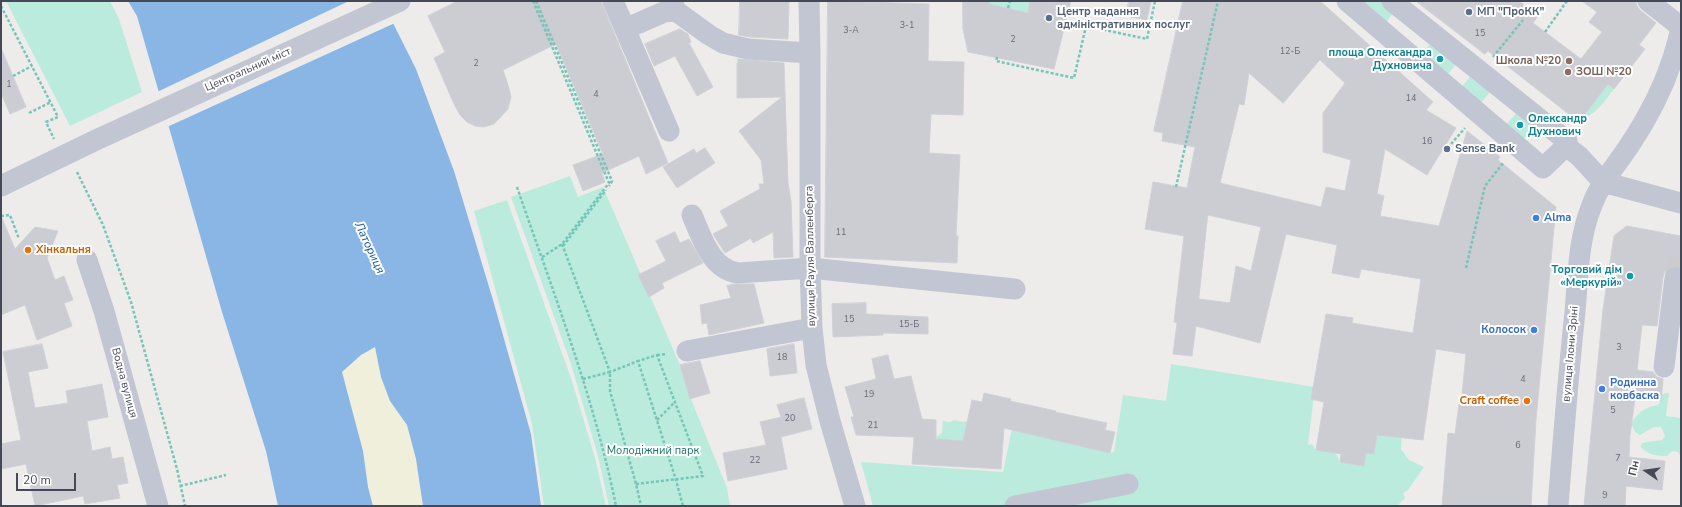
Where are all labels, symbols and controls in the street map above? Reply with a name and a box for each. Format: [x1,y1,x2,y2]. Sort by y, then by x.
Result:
place label: Центр надання адміністративних послуг [1057,5,1190,31]
place label: МП "ПроКК" [1477,5,1544,19]
marker: МП "ПроКК" [1464,7,1474,17]
marker: Центр надання адміністративних послуг [1044,13,1054,23]
house number: 3-1 [900,21,914,31]
house number: 3-А [843,26,859,36]
house number: 15 [1475,29,1485,39]
house number: 2 [1010,35,1016,45]
street label: Центральний міст [203,45,293,95]
place label: площа Олександра Духновича [1328,46,1432,72]
house number: 12-Б [1280,47,1300,57]
marker: площа Олександра Духновича [1435,54,1445,64]
place label: Школа №20 [1496,54,1561,68]
marker: Школа №20 [1564,56,1574,66]
house number: 2 [473,59,479,69]
place label: ЗОШ №20 [1576,65,1632,79]
marker: ЗОШ №20 [1563,67,1573,77]
house number: 1 [6,80,12,90]
house number: 4 [593,90,599,100]
house number: 14 [1406,94,1416,104]
place label: Олександр Духнович [1528,112,1587,138]
marker: Олександр Духнович [1515,120,1525,130]
house number: 16 [1422,137,1432,147]
place label: Sense Bank [1455,142,1515,156]
marker: Sense Bank [1442,144,1452,154]
street label: вулиця Рауля Валленберга [803,186,819,326]
place label: Alma [1544,211,1571,225]
marker: Alma [1531,213,1541,223]
water label: Латориця [351,220,387,276]
house number: 11 [836,228,846,238]
place label: Хінкальня [36,243,91,257]
marker: Хінкальня [23,245,33,255]
place label: Торговий дім «Меркурій» [1551,263,1622,289]
marker: Торговий дім «Меркурій» [1625,271,1635,281]
street label: вулиця Ілони Зріні [1560,306,1582,402]
house number: 15 [844,315,854,325]
house number: 15-Б [899,320,919,330]
place label: Колосок [1481,323,1526,337]
marker: Колосок [1529,325,1539,335]
house number: 3 [1616,343,1622,353]
street label: Водна вулиця [108,346,140,420]
house number: 18 [777,353,787,363]
house number: 4 [1520,375,1526,385]
place label: Родинна ковбаска [1610,376,1659,402]
marker: Родинна ковбаска [1597,384,1607,394]
house number: 19 [864,390,874,400]
place label: Craft coffee [1459,394,1519,408]
marker: Craft coffee [1522,396,1532,406]
house number: 5 [1610,406,1616,416]
house number: 20 [785,414,795,424]
house number: 21 [868,421,878,431]
house number: 6 [1515,441,1521,451]
park label: Молодіжний парк [607,444,699,458]
north arrow [1626,451,1666,491]
house number: 7 [1615,454,1621,464]
house number: 22 [750,456,760,466]
text: Пн [1625,459,1643,477]
scale bar [18,465,78,491]
text: 20 m [23,472,51,488]
house number: 9 [1602,491,1608,501]

